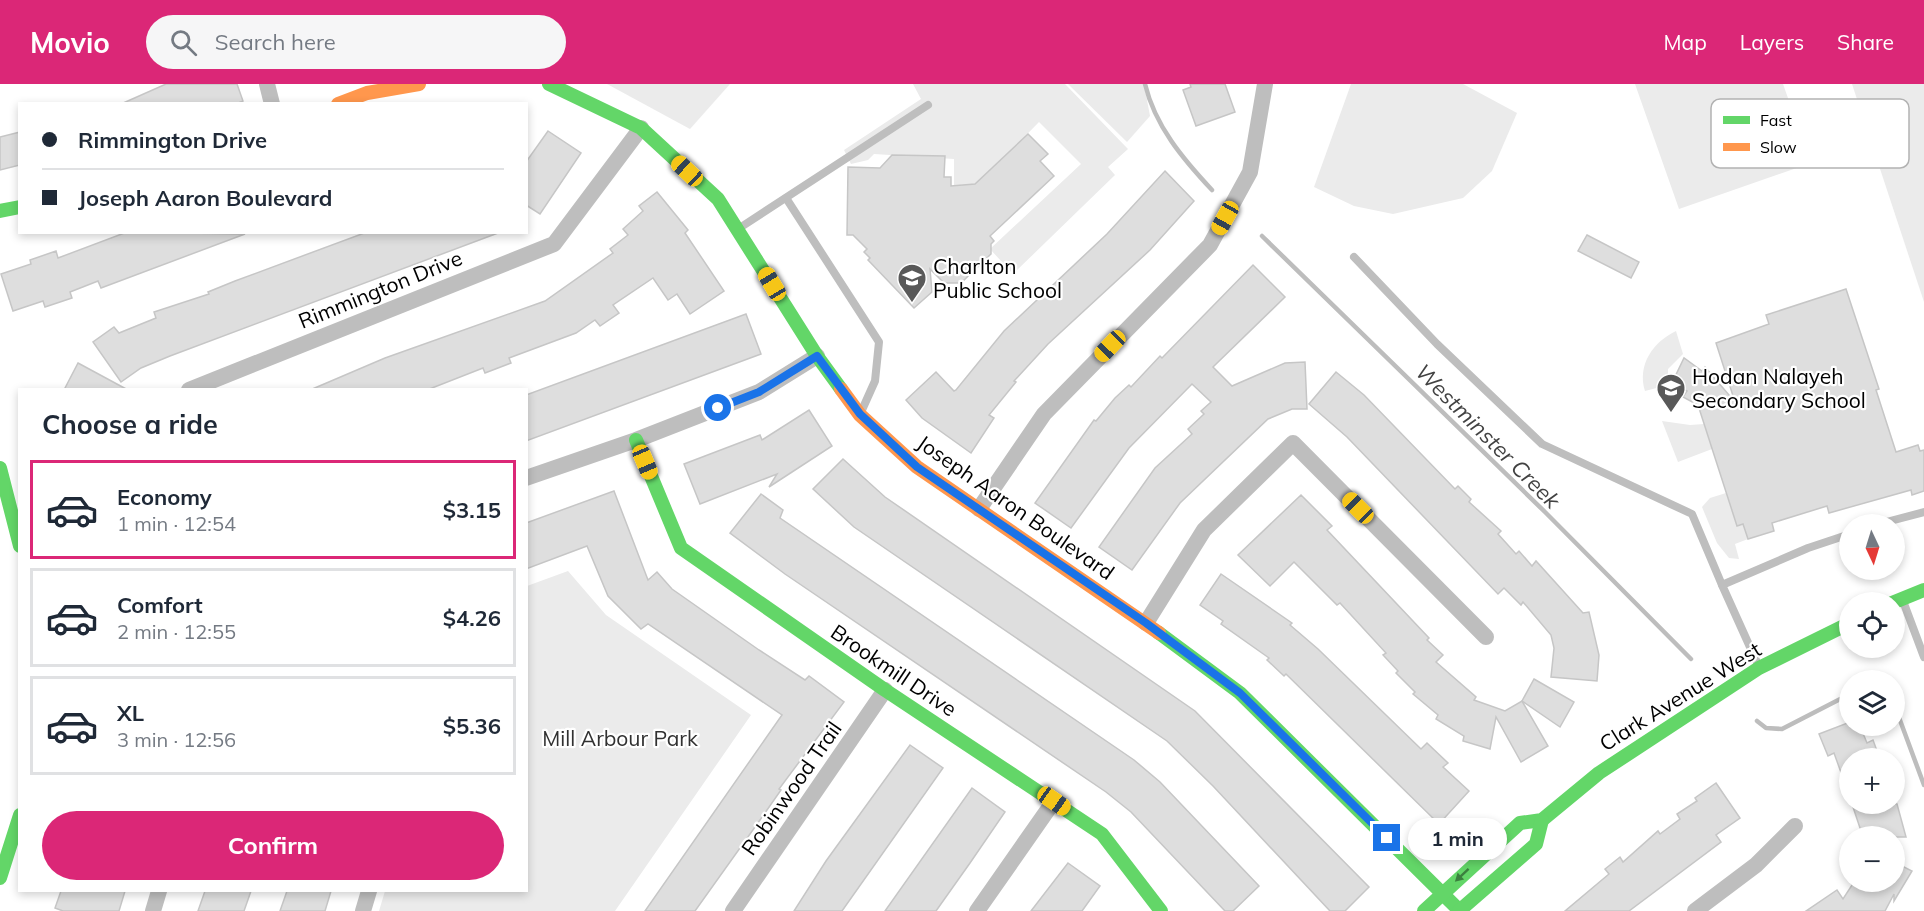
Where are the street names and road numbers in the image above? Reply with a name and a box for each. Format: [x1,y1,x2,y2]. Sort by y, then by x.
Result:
street label: Rimmington Drive [294,244,466,334]
street label: Joseph Aaron Boulevard [912,429,1120,585]
street label: Brookmill Drive [826,618,962,722]
street label: Clark Avenue West [1594,636,1766,756]
street label: Robinwood Trail [735,716,847,860]

